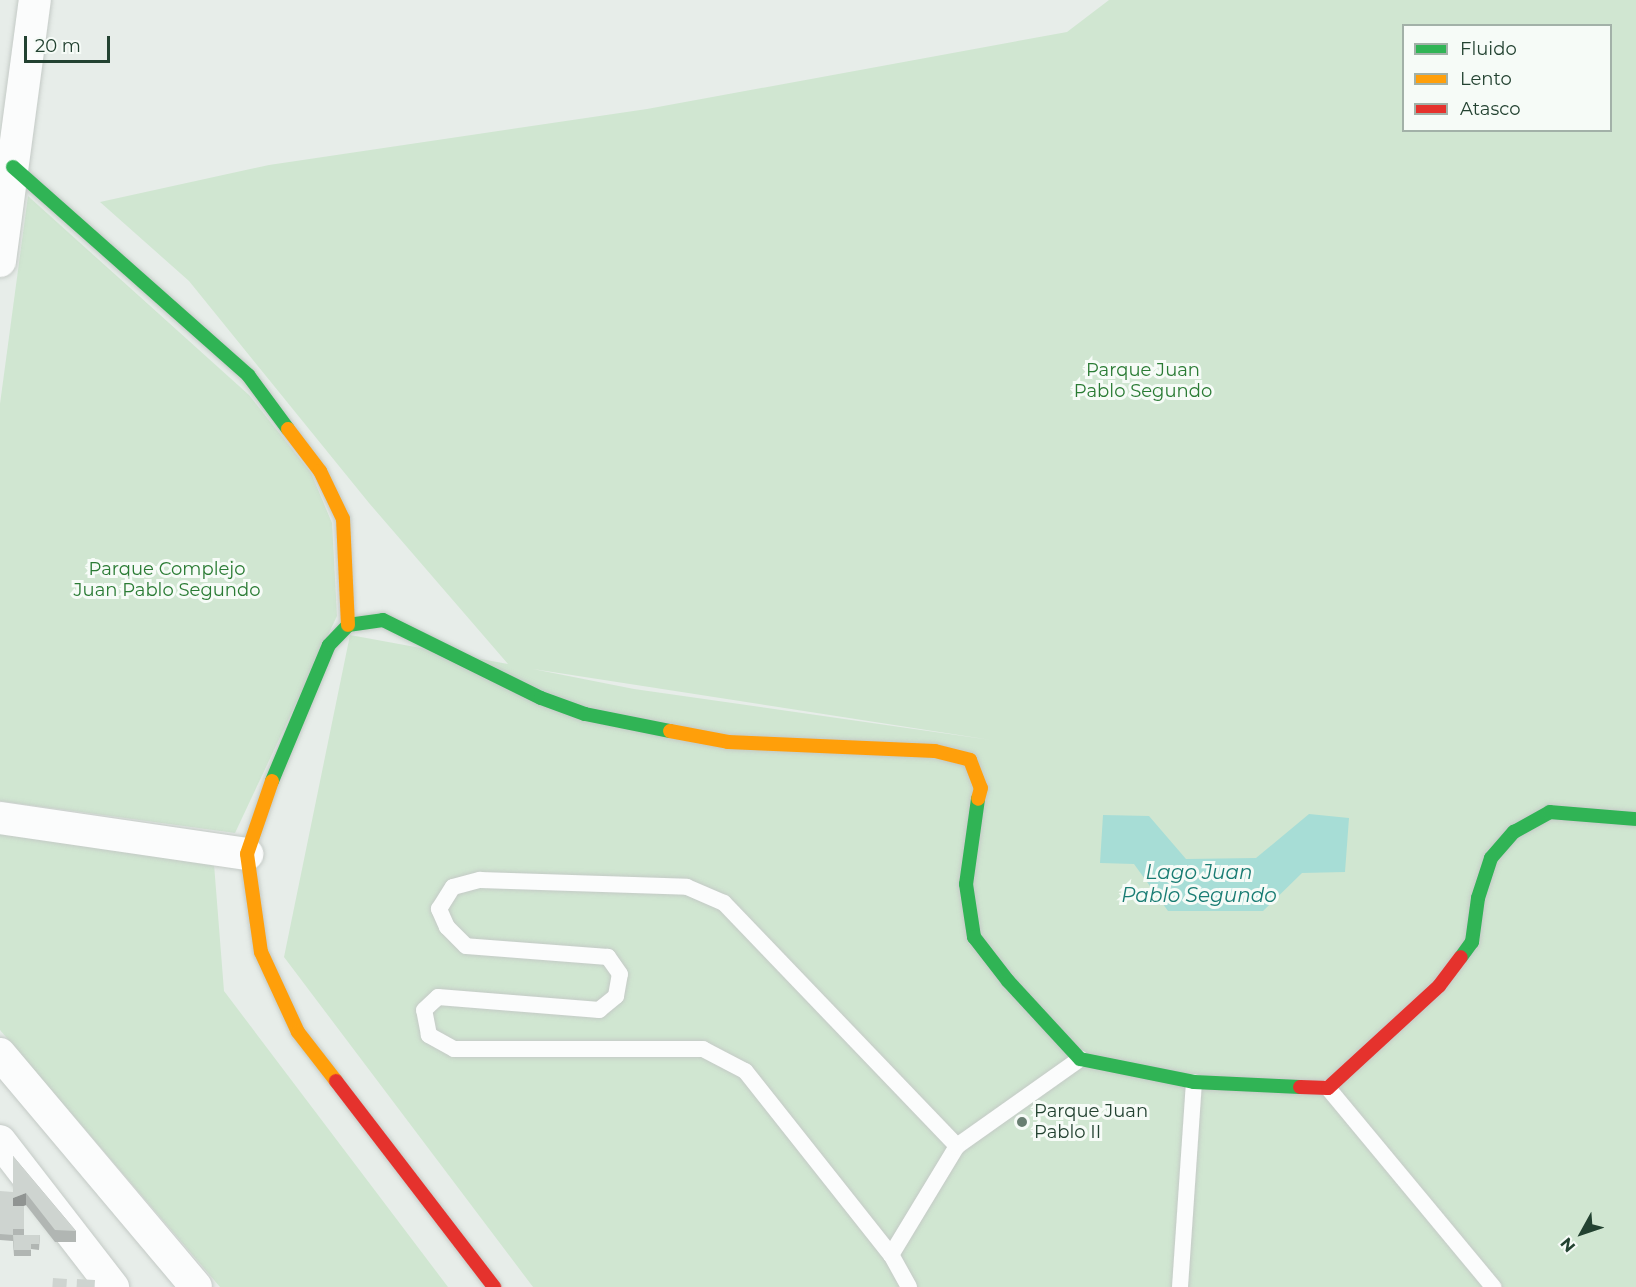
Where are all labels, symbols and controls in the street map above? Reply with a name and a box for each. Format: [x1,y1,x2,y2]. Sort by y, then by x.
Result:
scale bar [27,24,112,62]
legend [1402,24,1612,132]
text: 20 m [35,35,81,57]
text: Fluido [1460,38,1517,60]
text: Lento [1460,68,1512,90]
text: Atasco [1460,98,1520,120]
park label: Parque Juan Pablo Segundo [1074,360,1212,403]
park label: Parque Complejo Juan Pablo Segundo [74,559,260,602]
water label: Lago Juan Pablo Segundo [1121,861,1277,908]
place label: Parque Juan Pablo II [1034,1101,1148,1144]
marker: Parque Juan Pablo II [1015,1115,1029,1129]
north arrow [1552,1203,1612,1263]
text: N [1556,1234,1579,1256]

